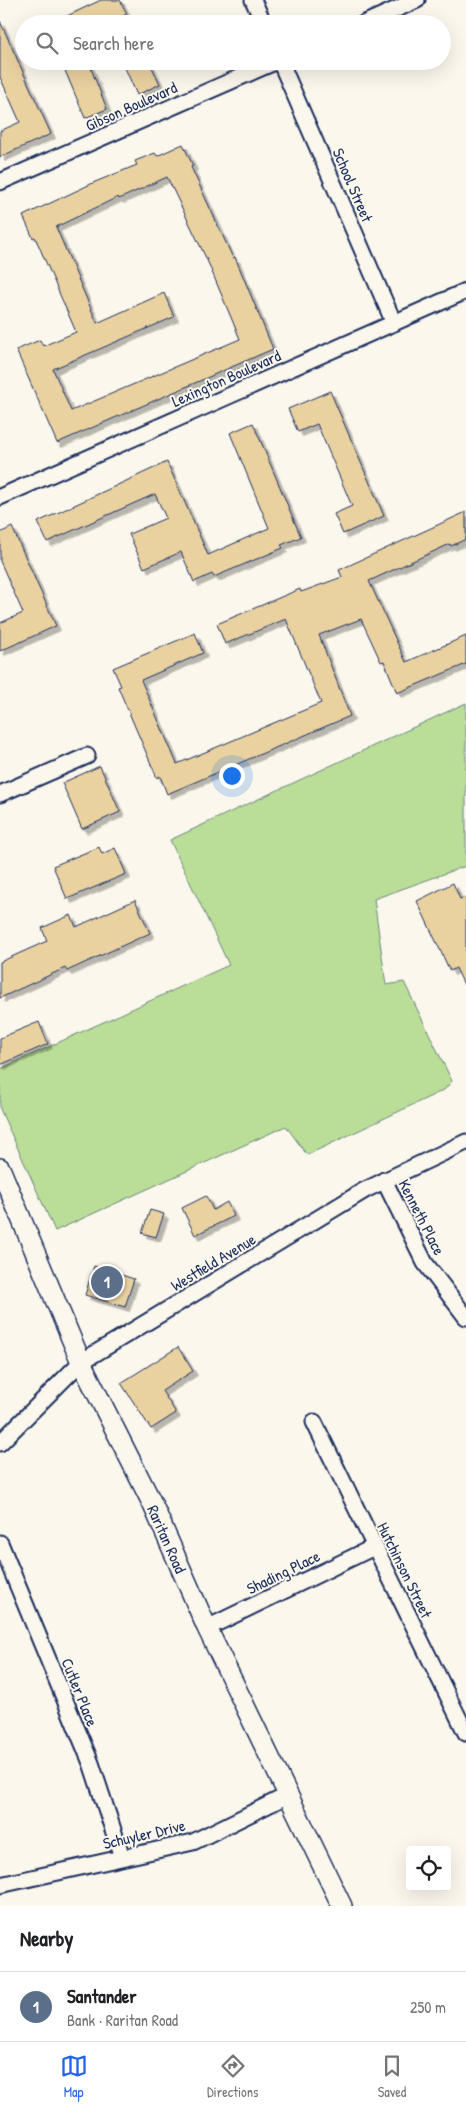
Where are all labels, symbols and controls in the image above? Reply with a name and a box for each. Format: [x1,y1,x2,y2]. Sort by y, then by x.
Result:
search box [15,15,451,70]
icon: search [33,29,61,57]
text: Search here [73,30,154,56]
street label: Gibson Boulevard [82,76,180,136]
street label: School Street [328,145,379,226]
street label: Lexington Boulevard [168,344,284,412]
your location [219,763,245,789]
street label: Kenneth Place [394,1175,451,1259]
street label: Westfield Avenue [166,1228,260,1296]
pin: 1 [91,1263,123,1301]
street label: Raritan Road [142,1502,192,1576]
street label: Hutchinson Street [372,1518,438,1622]
street label: Shading Place [243,1545,324,1599]
street label: Cutler Place [56,1655,104,1730]
street label: Schuyler Drive [101,1814,188,1854]
map controls [406,1846,451,1891]
button: locate [406,1846,451,1891]
text: Nearby [20,1924,73,1953]
text: Santander [67,1983,137,2009]
text: 1 [33,1996,39,2018]
text: 250 m [410,1996,446,2018]
text: Bank · Raritan Road [67,2009,178,2031]
tab: Map [60,2052,88,2101]
tab: Directions [207,2052,258,2101]
tab: Saved [378,2052,406,2101]

